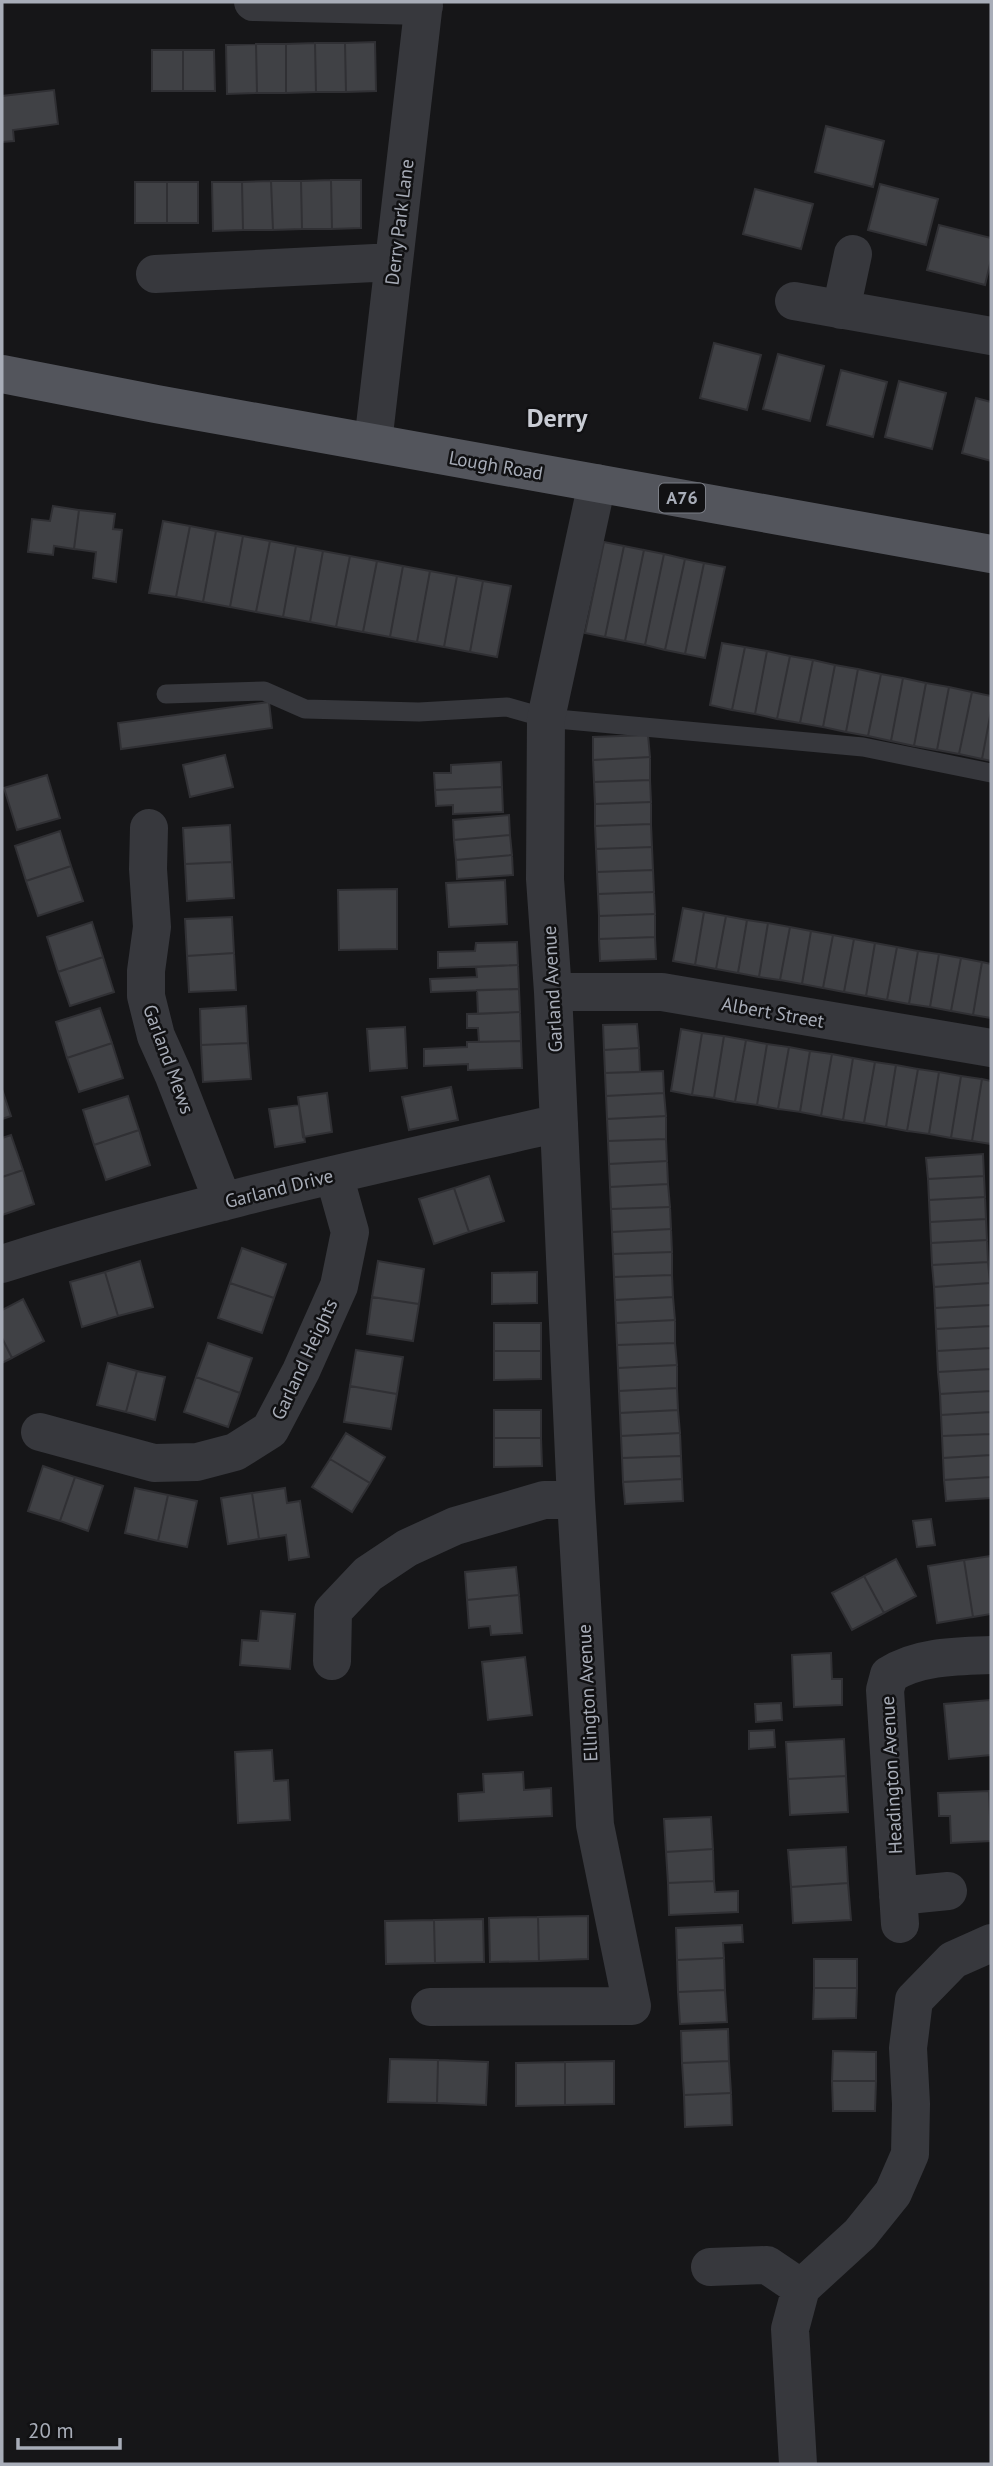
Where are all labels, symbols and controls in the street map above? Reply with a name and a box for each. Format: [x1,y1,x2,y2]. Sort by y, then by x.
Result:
street label: Derry Park Lane [379,158,419,286]
district label: Derry [527,401,588,434]
street label: Lough Road [447,445,545,485]
road number: A76 [659,484,705,512]
street label: Garland Avenue [537,925,567,1053]
street label: Albert Street [720,991,827,1033]
street label: Garland Mews [138,1001,200,1117]
street label: Garland Drive [222,1163,336,1213]
street label: Garland Heights [265,1295,343,1423]
street label: Ellington Avenue [571,1624,603,1762]
street label: Headington Avenue [875,1695,907,1855]
scale bar [18,2406,119,2450]
text: 20 m [28,2417,74,2444]

